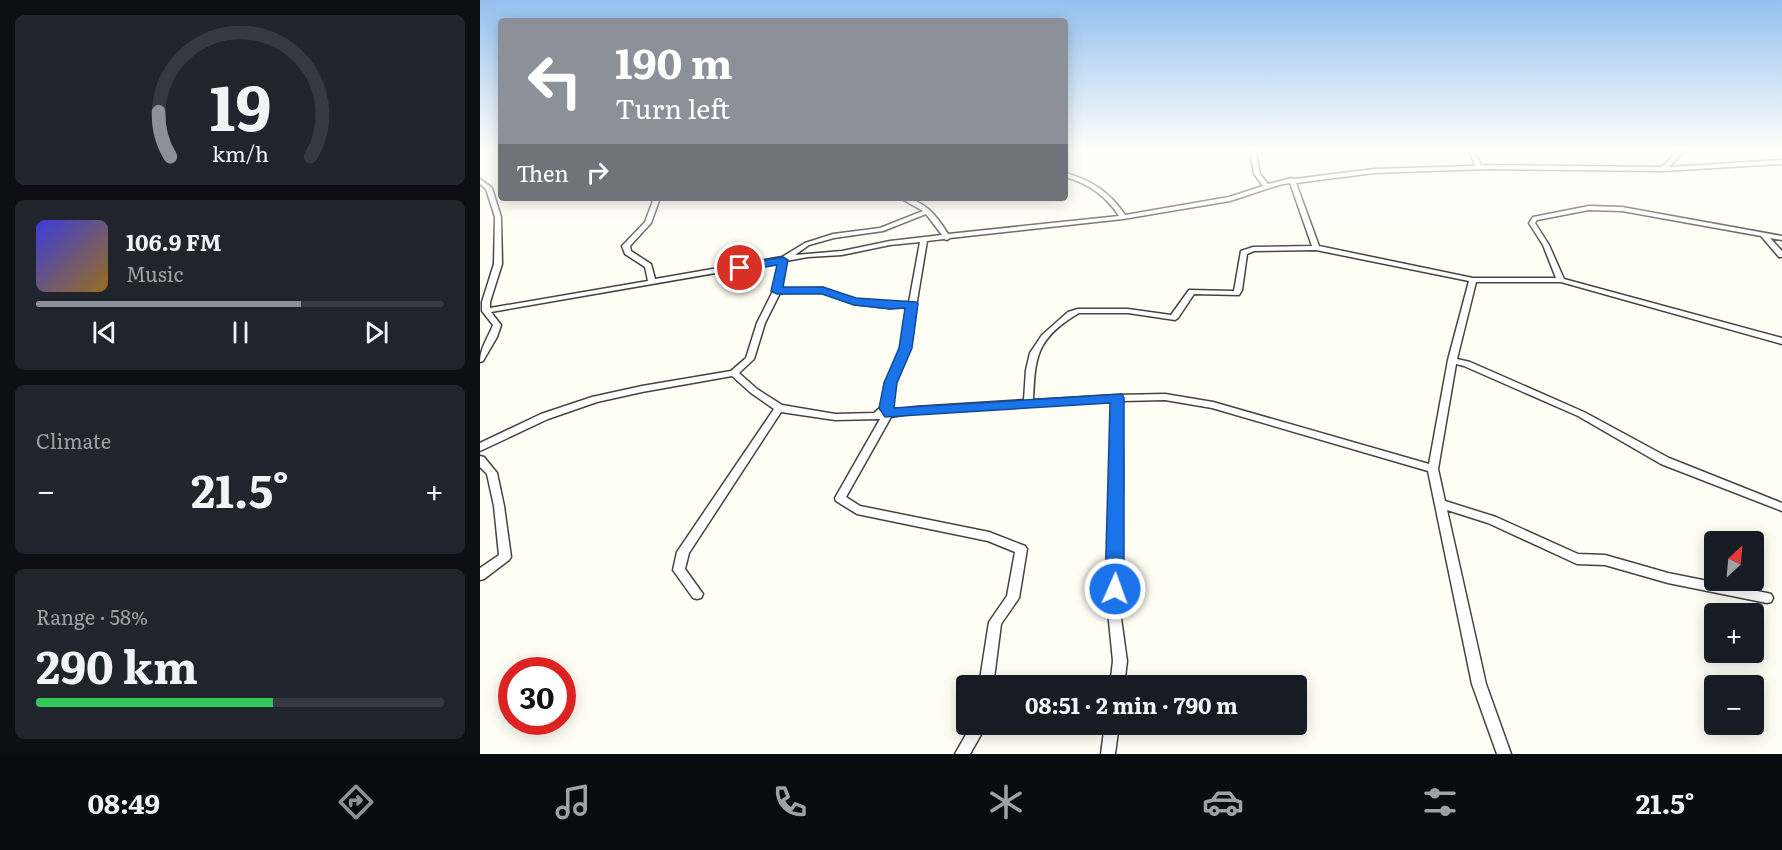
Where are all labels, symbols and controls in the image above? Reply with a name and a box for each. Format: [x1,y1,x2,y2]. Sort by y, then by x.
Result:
text: 190 m [615,30,733,92]
icon: left [516,42,594,120]
text: 19 [209,58,271,150]
text: Turn left [615,87,730,127]
text: km/h [211,137,269,169]
text: Then [516,156,569,189]
icon: right [581,156,614,189]
text: 106.9 FM [126,225,221,258]
pin [714,242,765,293]
icon: arrive [723,251,756,284]
text: Music [126,258,183,288]
icon: previous [88,316,121,349]
icon: pause [224,316,257,349]
icon: next [360,316,393,349]
text: Climate [36,425,111,455]
text: 21.5° [191,455,289,522]
text: − [36,464,55,513]
text: + [425,464,444,513]
north arrow [1704,531,1764,591]
map controls [1704,531,1764,735]
position arrow [1083,557,1147,621]
text: Range · 58% [36,601,148,631]
button: + [1704,603,1764,663]
text: 290 km [36,631,198,698]
speed limit sign: 30 [498,657,576,735]
button: − [1704,675,1764,735]
text: 08:51 · 2 min · 790 m [1025,688,1238,721]
icon: directions [335,781,377,823]
icon: music [552,781,594,823]
icon: phone [769,781,811,823]
icon: climate [985,781,1027,823]
icon: car [1202,781,1244,823]
icon: filters [1419,781,1461,823]
text: 08:49 [87,782,160,822]
text: 21.5° [1636,782,1695,822]

